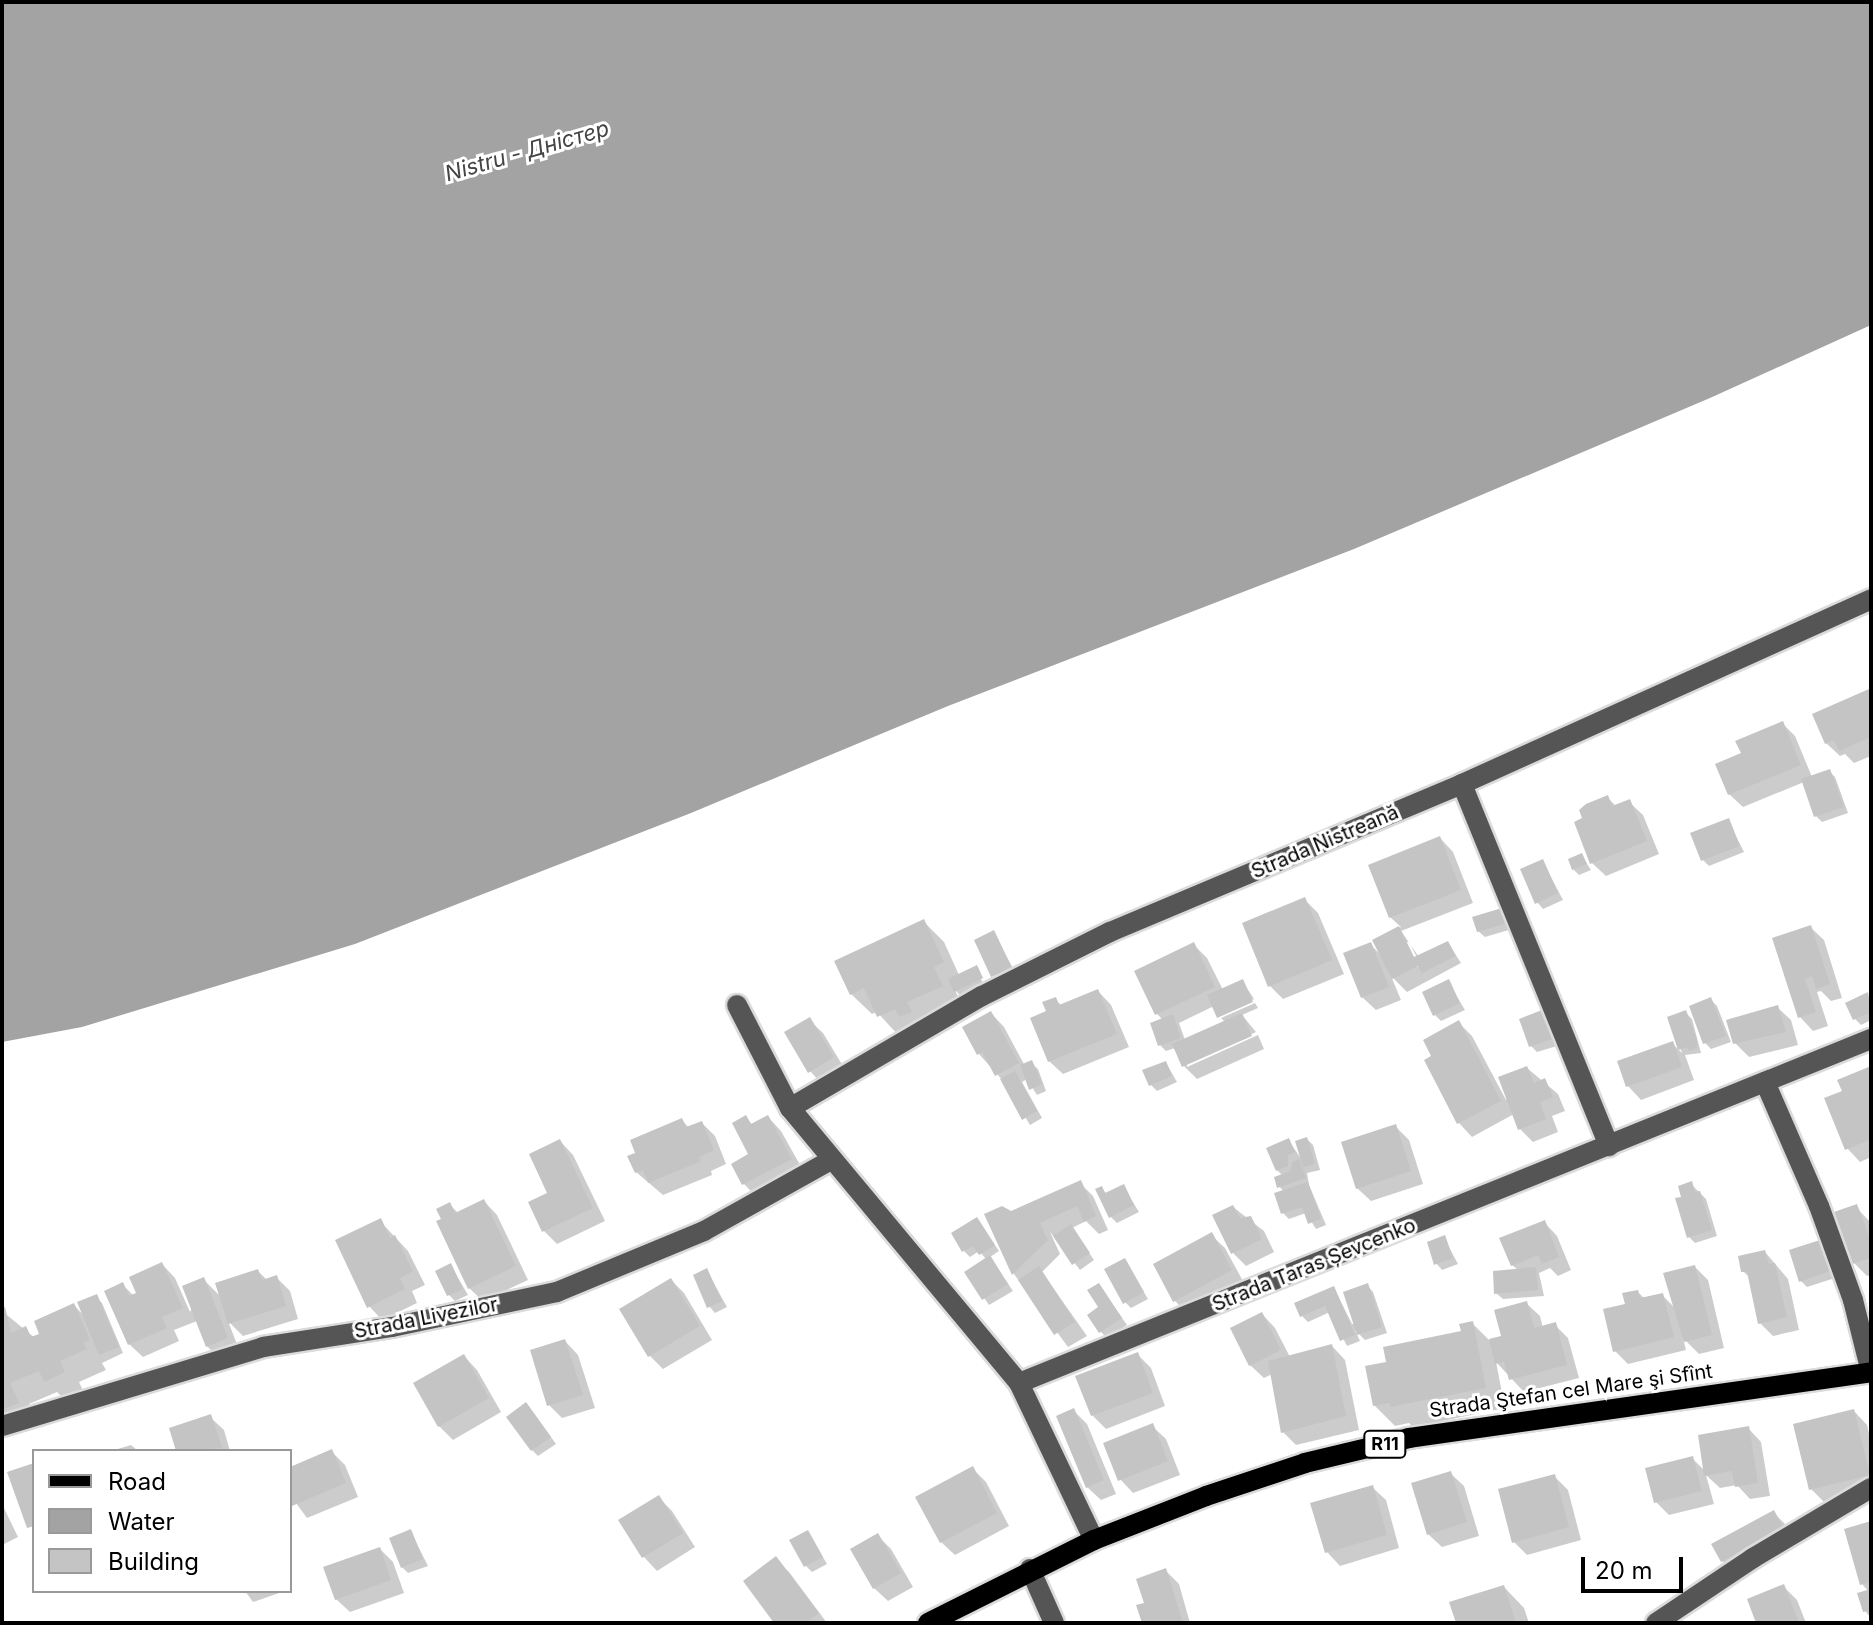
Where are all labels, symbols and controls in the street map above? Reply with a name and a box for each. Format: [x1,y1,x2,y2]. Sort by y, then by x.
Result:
water label: Nistru - Дністер [442,115,612,187]
street label: Strada Nistreană [1248,800,1402,884]
street label: Strada Taras Șevcenko [1209,1213,1419,1317]
street label: Strada Livezilor [352,1292,500,1344]
street label: Strada Ştefan cel Mare şi Sfînt [1428,1359,1714,1423]
road number: R11 [1363,1430,1407,1458]
legend [32,1449,292,1593]
text: Road [108,1467,166,1496]
text: Water [108,1507,175,1536]
scale bar [1585,1541,1687,1591]
text: Building [108,1547,199,1576]
text: 20 m [1595,1556,1653,1585]

